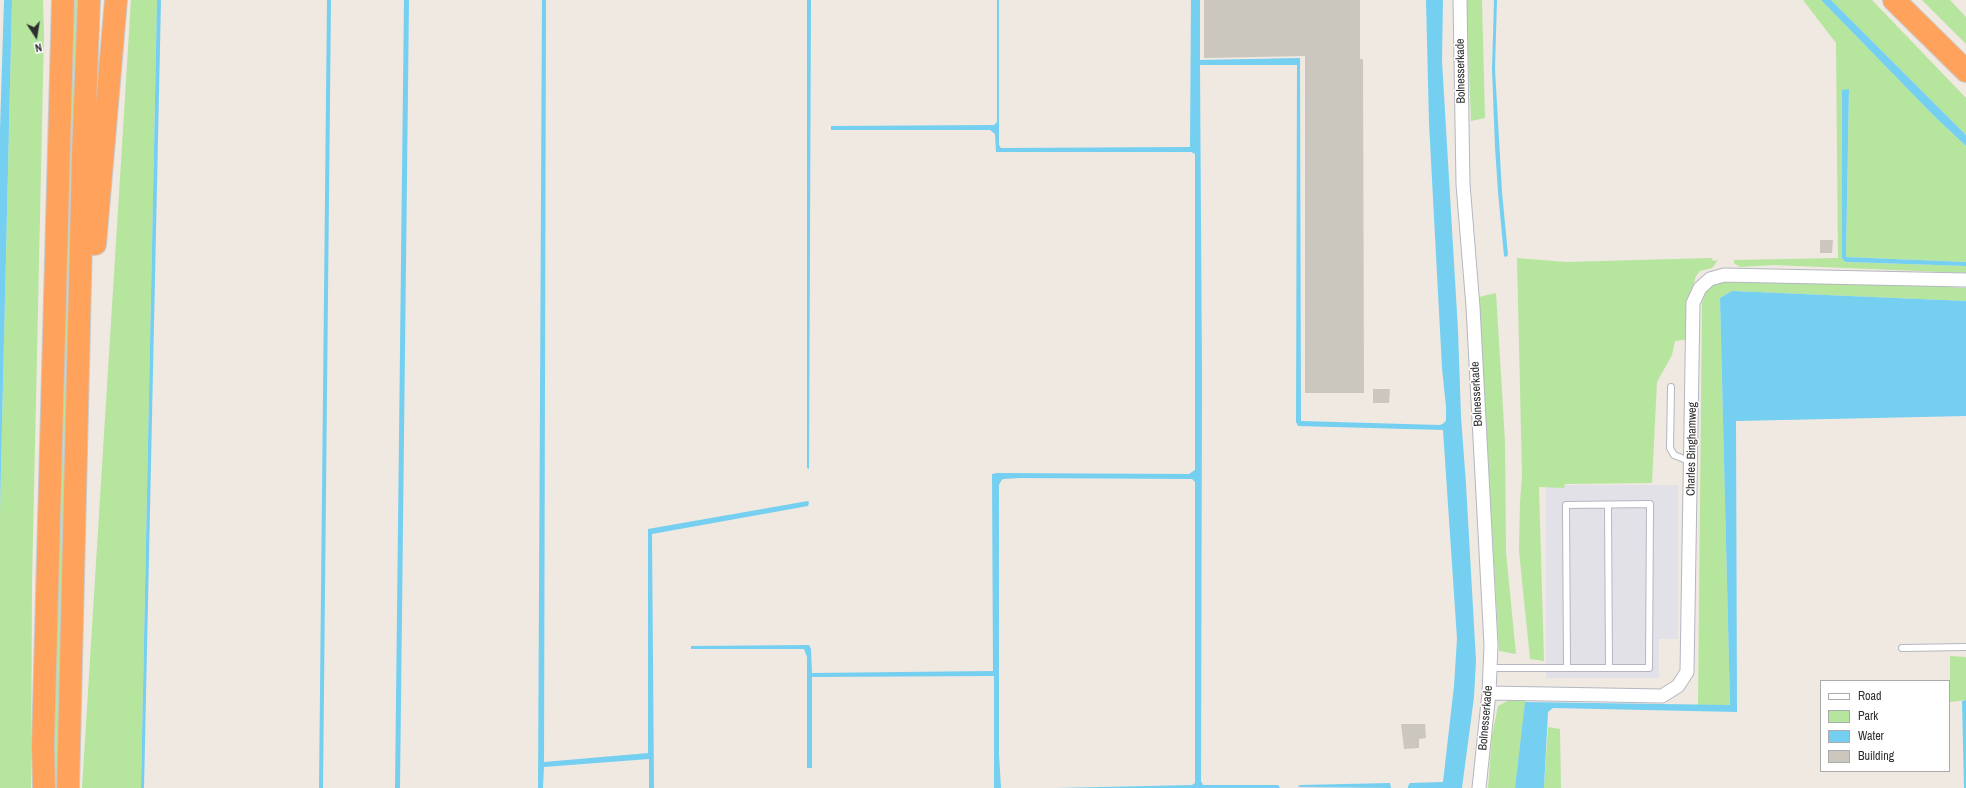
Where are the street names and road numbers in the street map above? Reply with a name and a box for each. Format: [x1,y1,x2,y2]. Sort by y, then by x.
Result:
street label: Bolnesserkade [1453,38,1469,104]
street label: Bolnesserkade [1468,361,1486,427]
street label: Charles Binghamweg [1684,402,1700,496]
street label: Bolnesserkade [1476,685,1496,751]

